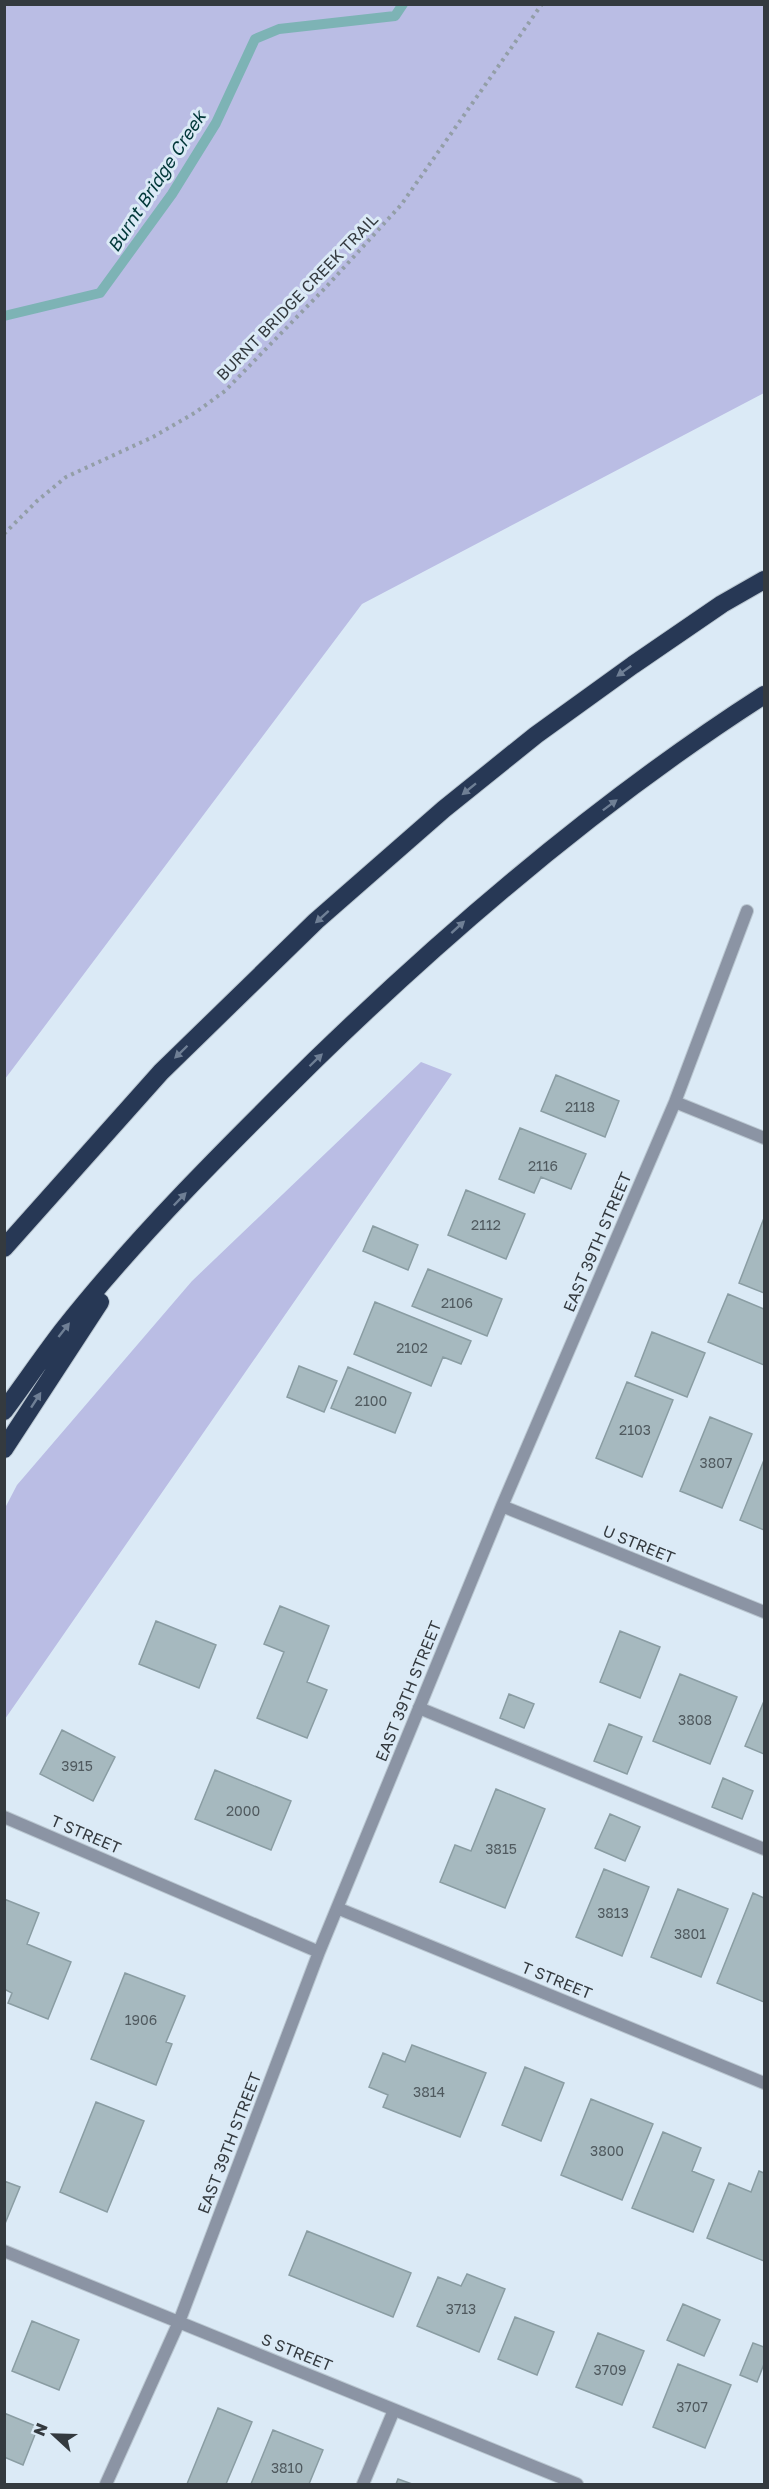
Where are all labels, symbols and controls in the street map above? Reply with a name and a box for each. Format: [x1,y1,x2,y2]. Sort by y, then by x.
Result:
water label: Burnt Bridge Creek [102,105,211,256]
street label: BURNT BRIDGE CREEK TRAIL [212,209,382,385]
one-way arrow [617,665,632,677]
one-way arrow [462,782,477,795]
one-way arrow [603,799,618,811]
one-way arrow [314,910,329,924]
one-way arrow [450,921,465,934]
one-way arrow [175,1045,189,1059]
one-way arrow [308,1053,322,1067]
house number: 2118 [565,1098,595,1115]
house number: 2116 [528,1157,558,1174]
street label: EAST 39TH STREET [559,1169,636,1315]
one-way arrow [172,1193,186,1207]
house number: 2112 [471,1216,501,1233]
house number: 2106 [441,1294,473,1311]
one-way arrow [57,1322,70,1338]
house number: 2102 [396,1339,428,1356]
one-way arrow [31,1392,42,1408]
house number: 2100 [355,1392,387,1409]
house number: 2103 [619,1421,651,1438]
house number: 3807 [700,1454,732,1471]
street label: U STREET [600,1520,678,1568]
street label: EAST 39TH STREET [371,1618,445,1764]
house number: 3808 [678,1711,712,1728]
house number: 3915 [61,1757,93,1774]
house number: 2000 [226,1802,260,1819]
street label: T STREET [48,1810,124,1858]
house number: 3815 [485,1840,517,1857]
house number: 3813 [597,1904,629,1921]
house number: 3801 [674,1925,706,1942]
street label: T STREET [519,1957,595,2003]
house number: 1906 [125,2011,157,2028]
street label: EAST 39TH STREET [193,2069,265,2217]
house number: 3814 [413,2083,445,2100]
house number: 3800 [590,2142,624,2159]
house number: 3713 [446,2300,476,2317]
street label: S STREET [259,2329,335,2375]
house number: 3709 [594,2361,626,2378]
house number: 3707 [676,2398,708,2415]
north arrow [24,2405,84,2465]
text: N [29,2420,52,2439]
house number: 3810 [271,2459,303,2476]

